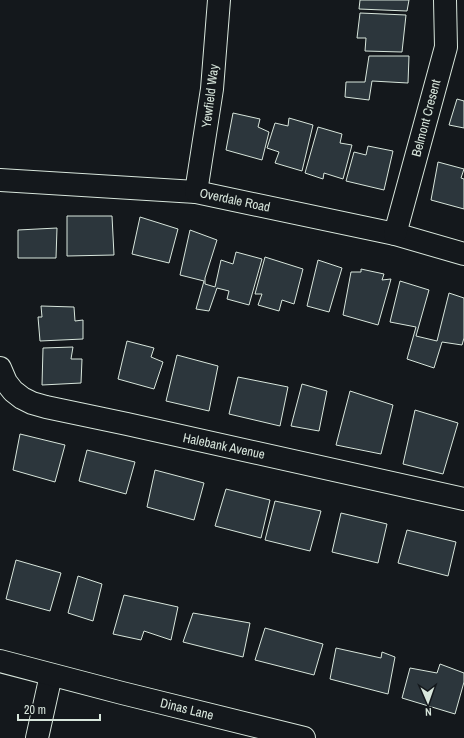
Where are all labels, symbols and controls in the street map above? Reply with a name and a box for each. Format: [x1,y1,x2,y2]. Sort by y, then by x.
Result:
street label: Yewfield Way [198,63,222,129]
street label: Belmont Cresent [408,77,444,159]
street label: Overdale Road [198,184,272,216]
street label: Halebank Avenue [181,429,267,463]
north arrow [408,682,448,722]
street label: Dinas Lane [158,694,216,724]
scale bar [18,696,100,722]
text: 20 m [24,702,46,718]
text: N [425,705,432,719]

